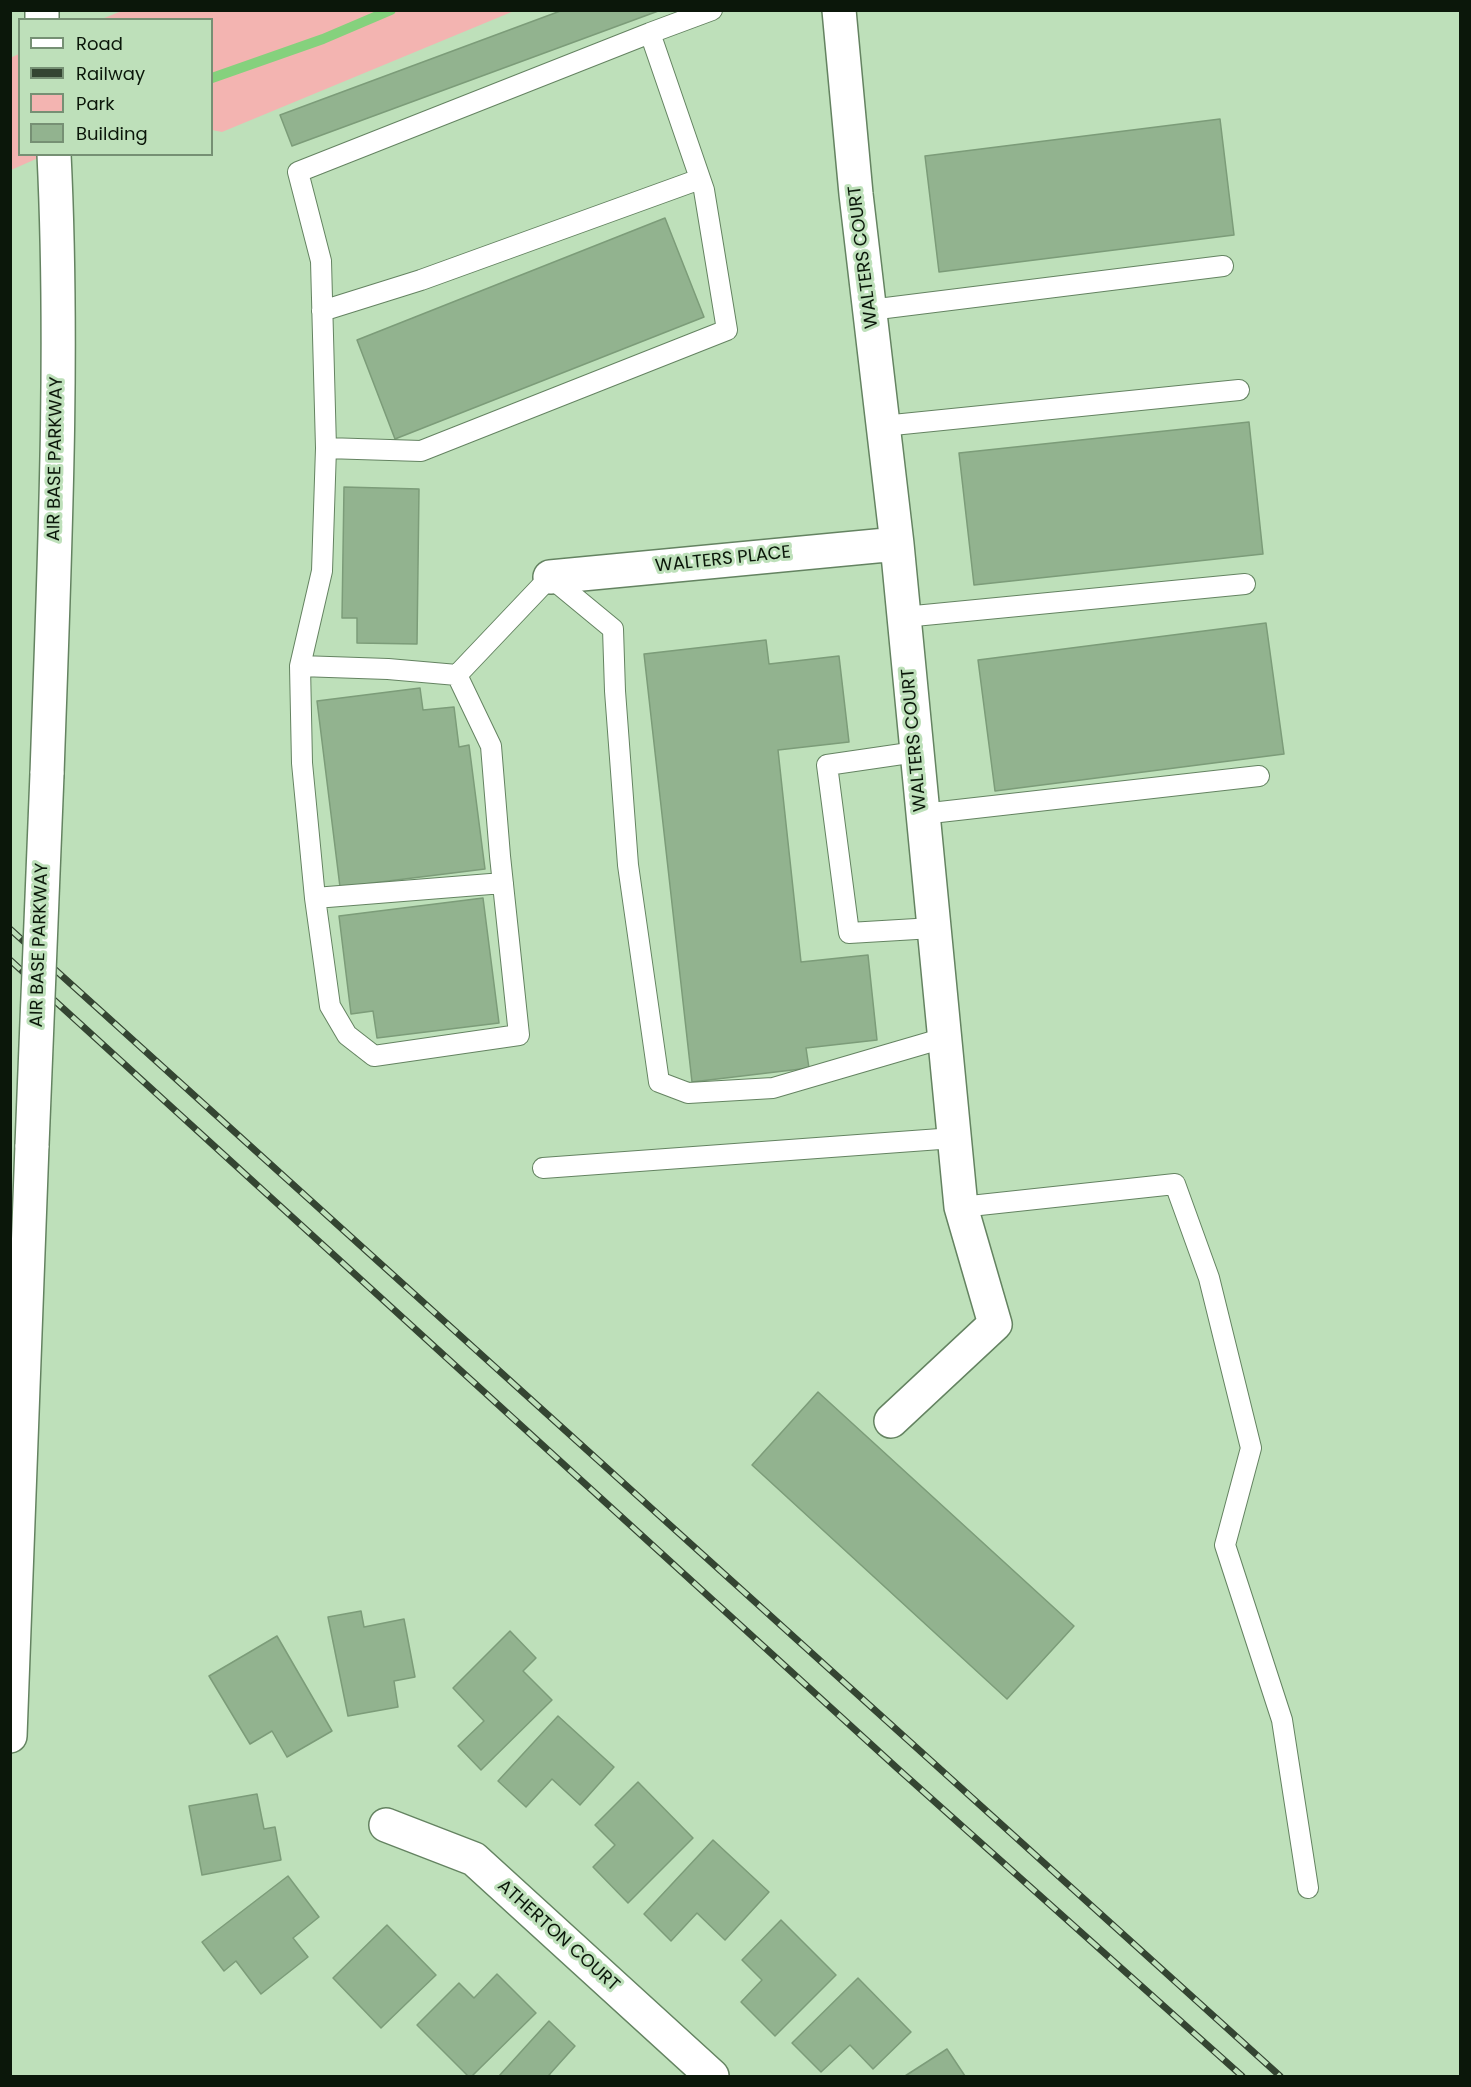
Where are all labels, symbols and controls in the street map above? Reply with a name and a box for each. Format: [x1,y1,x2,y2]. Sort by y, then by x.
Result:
legend [18,18,213,156]
text: Road [76,31,123,56]
text: Railway [76,61,145,86]
text: Park [76,91,115,116]
text: Building [76,121,148,146]
street label: WALTERS COURT [845,184,883,330]
street label: AIR BASE PARKWAY [44,377,68,541]
street label: WALTERS PLACE [654,542,792,578]
street label: WALTERS COURT [898,668,932,812]
street label: AIR BASE PARKWAY [26,862,54,1028]
street label: ATHERTON COURT [493,1876,623,1996]

